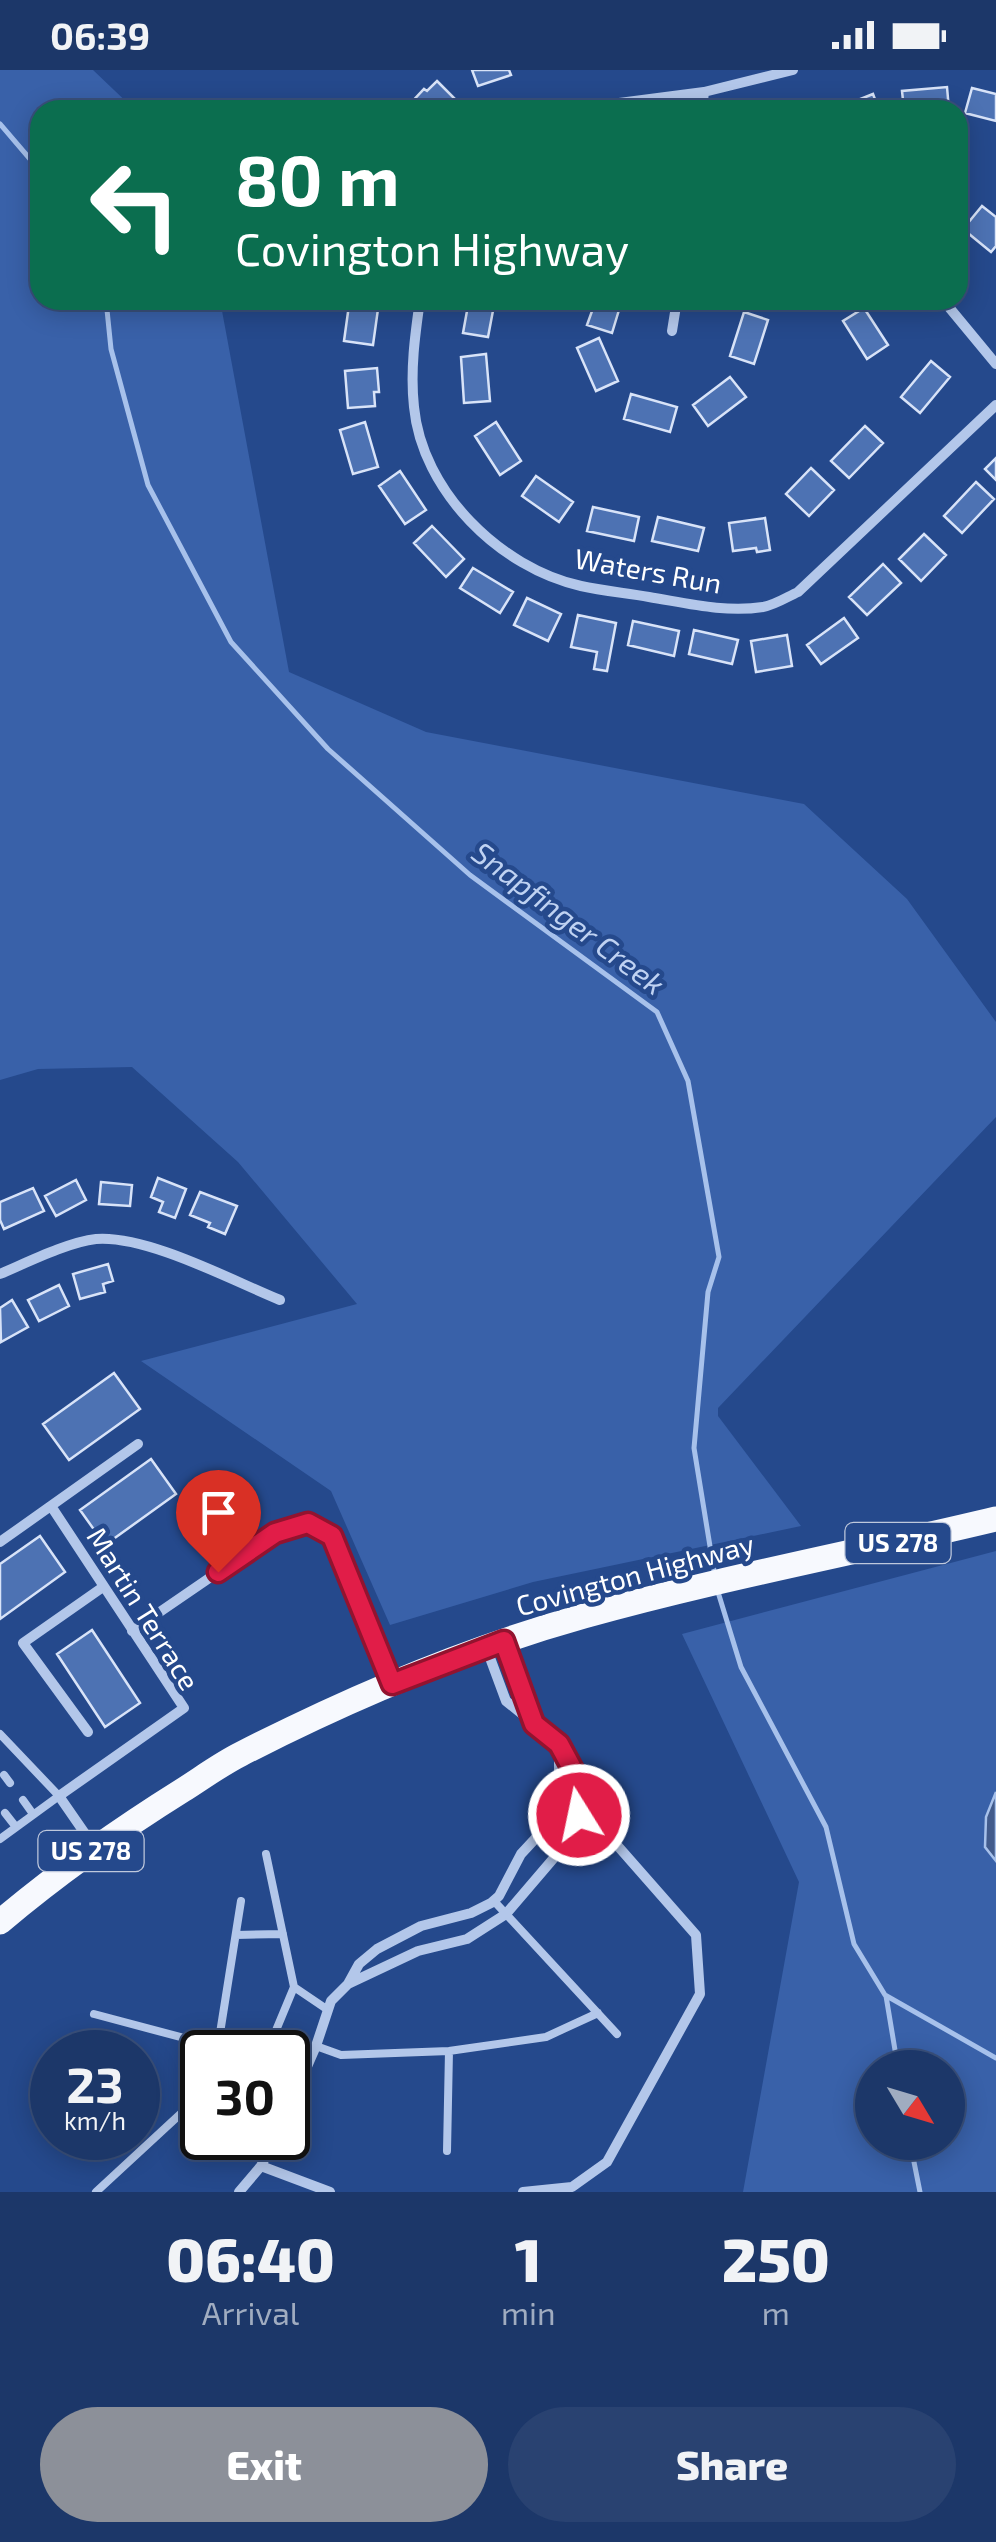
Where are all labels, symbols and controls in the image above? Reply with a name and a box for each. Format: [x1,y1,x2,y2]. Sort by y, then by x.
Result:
text: 06:39 [50,12,150,58]
text: 80 m [235,136,400,220]
icon: left [70,140,200,270]
text: Covington Highway [235,221,629,275]
street label: Waters Run [572,540,724,600]
water label: Snapfinger Creek [466,833,673,1002]
pin [176,1470,261,1573]
icon: arrive [191,1485,246,1540]
street label: Martin Terrace [80,1521,207,1696]
road number: US 278 [846,1523,950,1563]
street label: Covington Highway [512,1526,758,1622]
position arrow [527,1763,631,1867]
road number: US 278 [38,1831,144,1871]
speed limit sign: 30 [180,2030,310,2160]
north arrow [855,2050,965,2160]
map controls [855,2050,965,2160]
text: 23 [66,2053,124,2113]
text: km/h [64,2105,126,2135]
text: 06:40 [166,2222,335,2294]
text: 1 [515,2222,542,2294]
text: 250 [722,2222,830,2294]
text: Arrival [202,2293,299,2331]
text: min [501,2293,556,2331]
text: m [762,2293,790,2331]
button: Exit [40,2407,488,2522]
button: Share [508,2407,956,2522]

